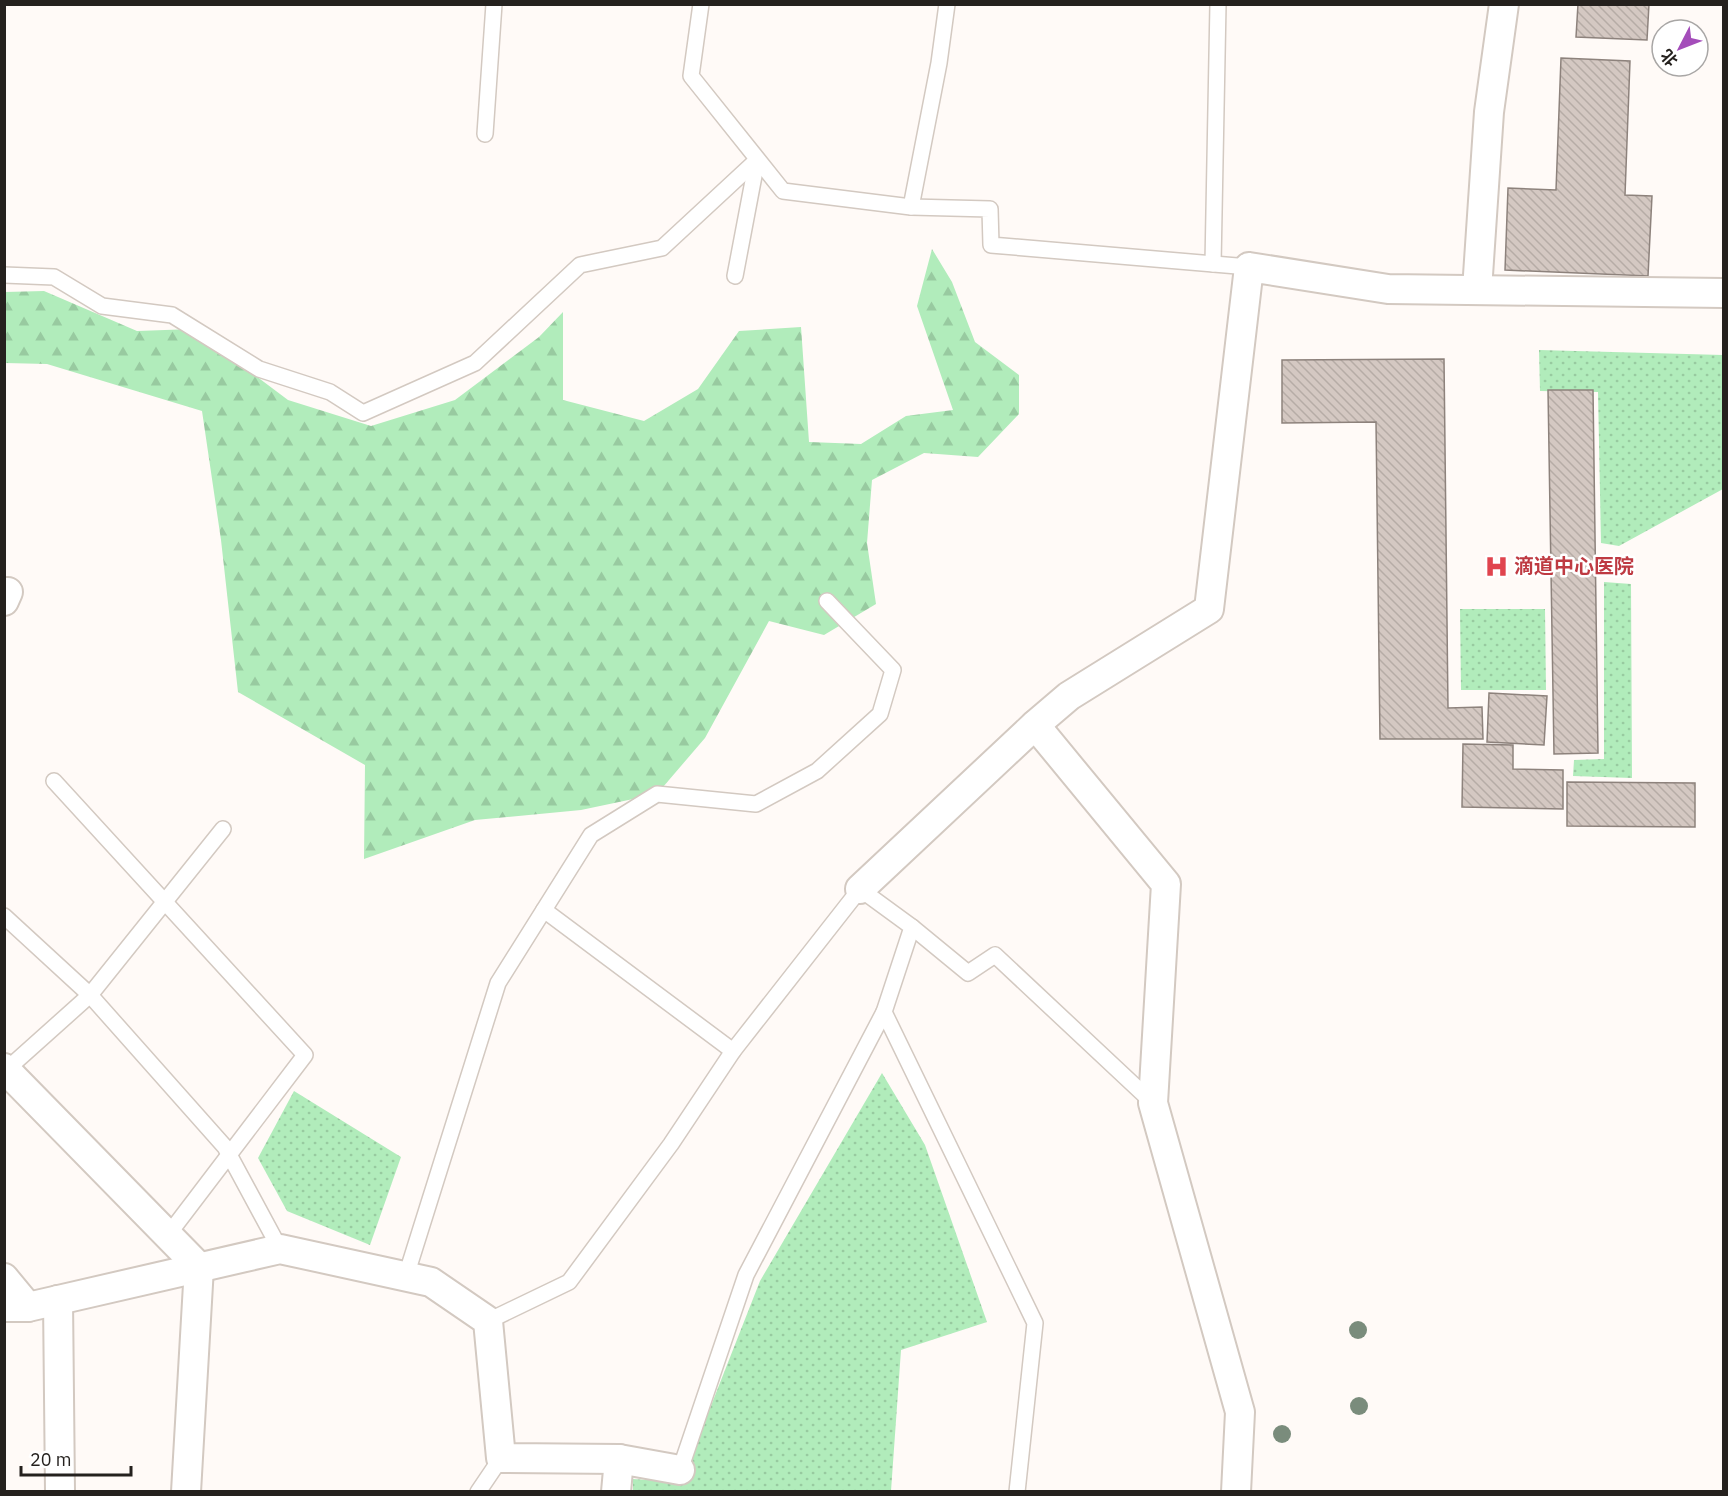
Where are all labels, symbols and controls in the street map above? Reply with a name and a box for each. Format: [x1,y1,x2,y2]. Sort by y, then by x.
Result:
north arrow [1650,18,1710,78]
text: 北 [1656,45,1682,71]
place label: 滴道中心医院 [1514,552,1634,579]
hospital icon: 滴道中心医院 [1483,553,1509,579]
scale bar [21,1439,130,1477]
text: 20 m [30,1448,72,1471]

